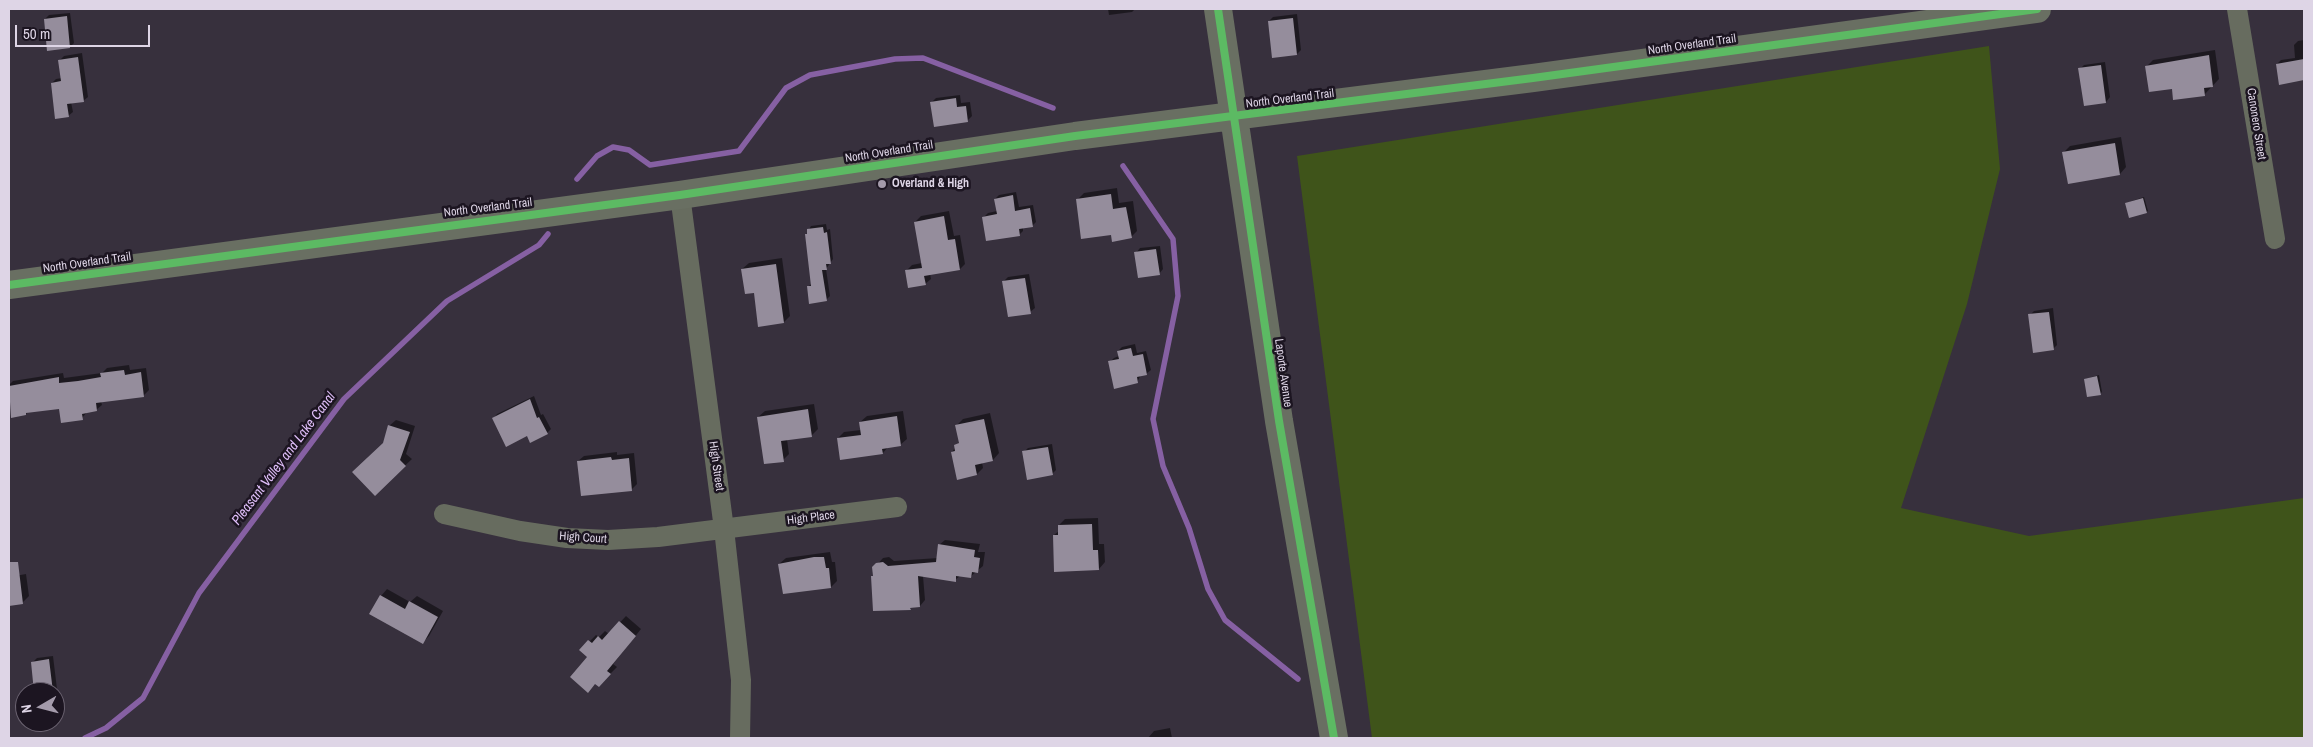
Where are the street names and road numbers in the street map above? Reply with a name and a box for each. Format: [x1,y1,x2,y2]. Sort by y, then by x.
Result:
street label: North Overland Trail [1647,32,1737,58]
street label: North Overland Trail [1245,86,1335,112]
street label: Canonero Street [2243,87,2269,161]
street label: North Overland Trail [844,138,934,166]
street label: North Overland Trail [443,195,533,221]
street label: North Overland Trail [42,250,132,276]
street label: Laporte Avenue [1271,338,1295,408]
street label: High Street [705,440,727,492]
street label: High Place [786,508,836,528]
street label: High Court [559,529,607,547]

